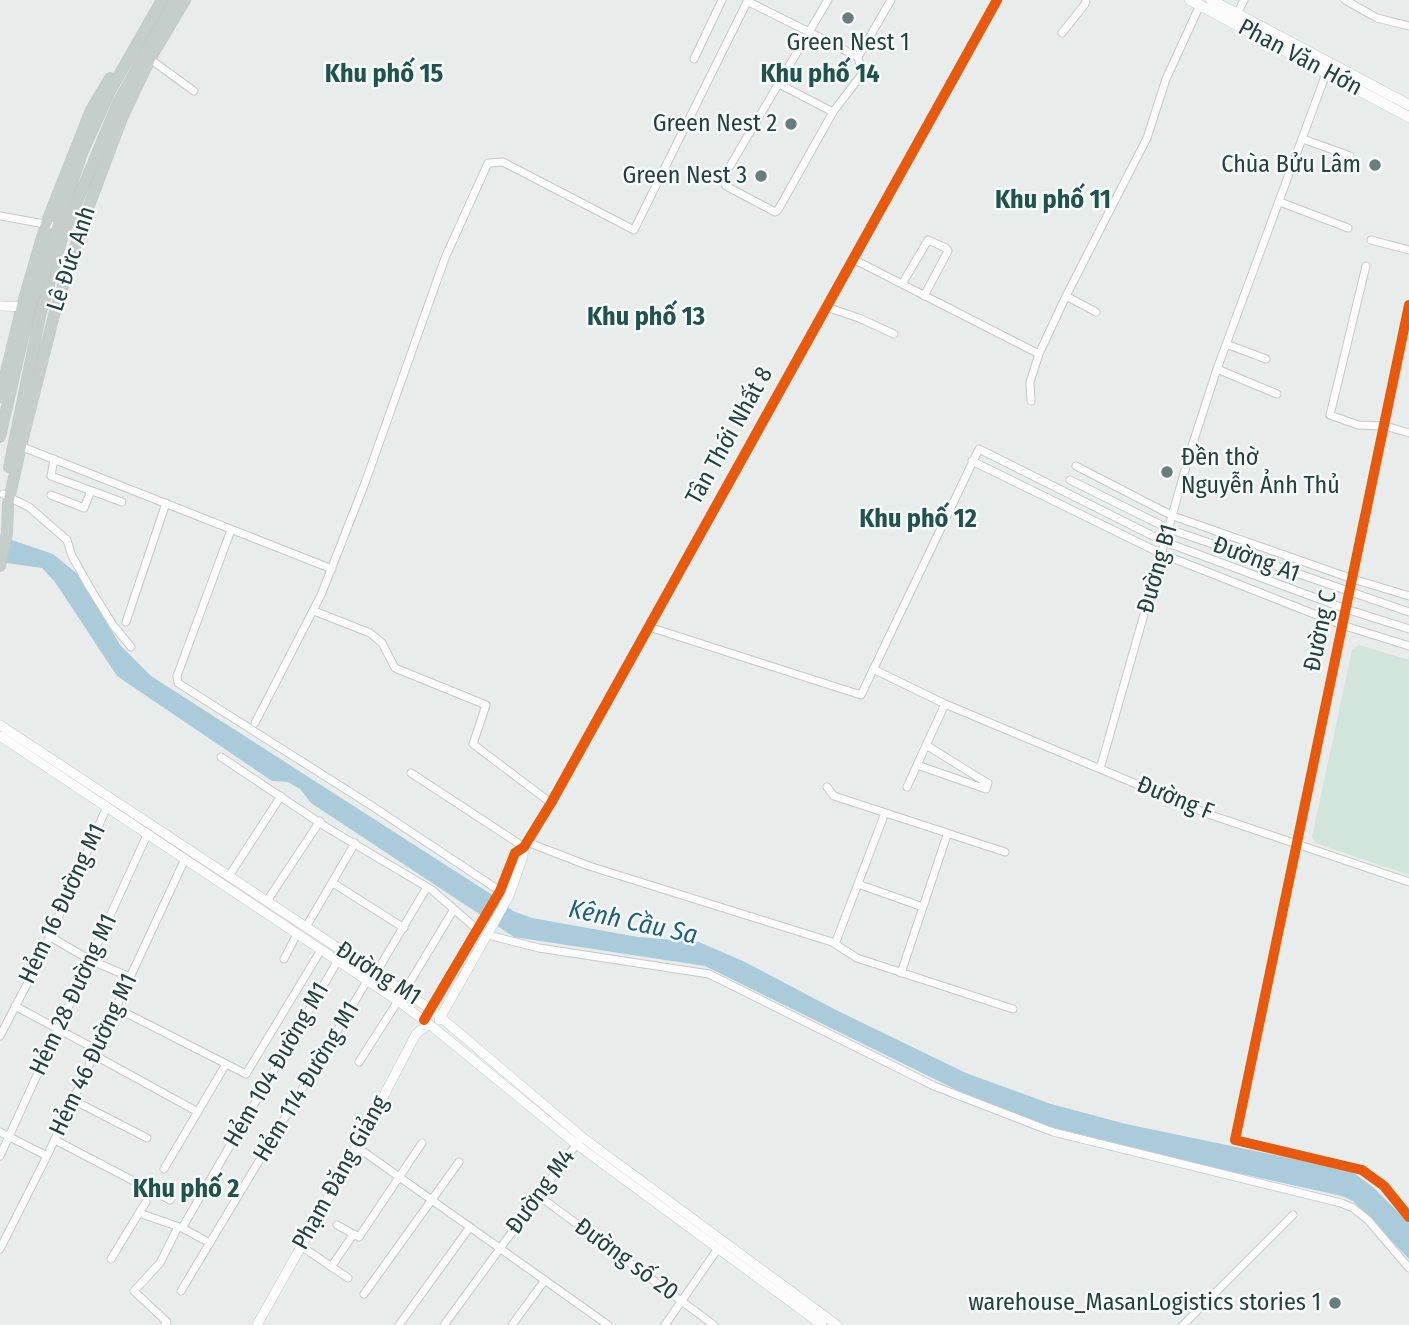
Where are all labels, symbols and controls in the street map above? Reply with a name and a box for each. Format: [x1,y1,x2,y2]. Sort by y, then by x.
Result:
marker: Green Nest 1 [840,10,856,26]
street label: Phan Văn Hớn [1233,13,1367,103]
place label: Green Nest 1 [787,29,909,57]
district label: Khu phố 15 [325,59,443,91]
district label: Khu phố 14 [760,59,880,91]
place label: Green Nest 2 [653,110,777,138]
marker: Green Nest 2 [783,116,799,132]
place label: Chùa Bửu Lâm [1221,151,1361,179]
marker: Chùa Bửu Lâm [1367,157,1383,173]
place label: Green Nest 3 [623,162,747,190]
marker: Green Nest 3 [753,168,769,184]
district label: Khu phố 11 [995,185,1111,217]
street label: Lê Đức Anh [42,203,102,315]
district label: Khu phố 13 [587,302,705,334]
street label: Tân Thới Nhất 8 [680,362,780,510]
place label: Đền thờ Nguyễn Ảnh Thủ [1181,444,1340,500]
marker: Đền thờ Nguyễn Ảnh Thủ [1159,464,1175,480]
district label: Khu phố 12 [859,504,977,536]
street label: Đường B1 [1132,521,1184,617]
street label: Đường A1 [1209,531,1303,589]
street label: Đường C [1298,588,1344,674]
street label: Đường F [1132,771,1218,827]
street label: Hẻm 16 Đường M1 [13,819,113,989]
water label: Kênh Cầu Sa [566,894,700,952]
street label: Hẻm 28 Đường M1 [24,910,124,1080]
street label: Đường M1 [330,936,426,1012]
street label: Hẻm 46 Đường M1 [44,969,144,1141]
street label: Hẻm 104 Đường M1 [218,978,336,1152]
street label: Hẻm 114 Đường M1 [248,997,366,1167]
street label: Phạm Đăng Giảng [287,1091,395,1255]
street label: Đường M4 [501,1144,581,1240]
district label: Khu phố 2 [133,1174,239,1206]
street label: Đường số 20 [569,1213,683,1307]
place label: warehouse_MasanLogistics stories 1 [968,1289,1321,1317]
marker: warehouse_MasanLogistics stories 1 [1327,1295,1343,1311]

